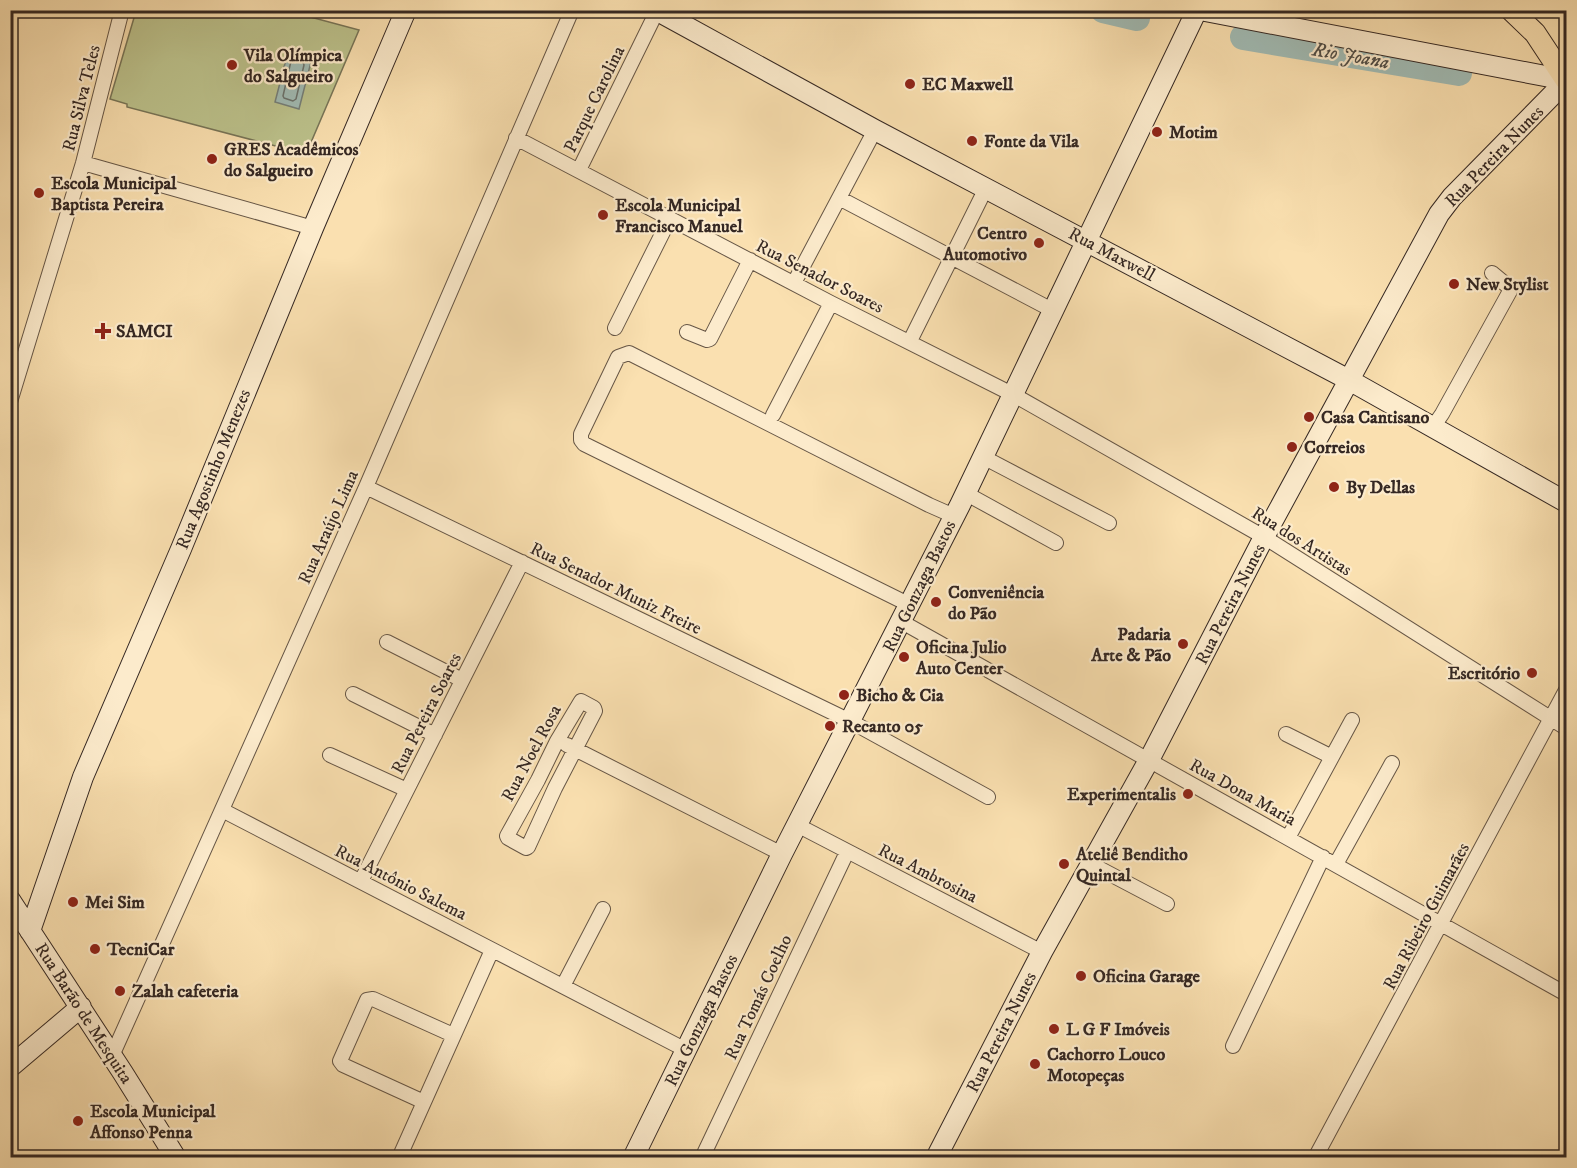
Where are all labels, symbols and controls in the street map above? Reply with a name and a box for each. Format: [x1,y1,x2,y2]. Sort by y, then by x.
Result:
water label: Rio Joana [1309,37,1391,76]
street label: Parque Carolina [560,42,630,156]
street label: Rua Silva Teles [58,43,106,154]
place label: Vila Olímpica do Salgueiro [243,45,342,88]
marker: Vila Olímpica do Salgueiro [225,58,239,72]
place label: EC Maxwell [922,74,1014,96]
marker: EC Maxwell [903,77,917,91]
street label: Rua Pereira Nunes [1441,101,1549,212]
place label: Motim [1169,122,1218,144]
marker: Motim [1150,125,1164,139]
place label: Fonte da Vila [984,131,1079,153]
marker: Fonte da Vila [965,134,979,148]
place label: GRES Acadêmicos do Salgueiro [224,139,359,182]
marker: GRES Acadêmicos do Salgueiro [205,152,219,166]
place label: Escola Municipal Baptista Pereira [51,173,177,216]
marker: Escola Municipal Baptista Pereira [32,186,46,200]
place label: Escola Municipal Francisco Manuel [615,195,743,238]
marker: Escola Municipal Francisco Manuel [596,208,610,222]
place label: Centro Automotivo [942,223,1027,266]
street label: Rua Maxwell [1064,223,1159,287]
street label: Rua Senador Soares [752,235,887,319]
marker: Centro Automotivo [1032,236,1046,250]
place label: New Stylist [1466,274,1549,296]
marker: New Stylist [1447,277,1461,291]
place label: SAMCI [116,321,173,343]
marker: SAMCI [94,322,112,340]
street label: Rua Agostinho Menezes [172,386,256,553]
place label: Casa Cantisano [1321,407,1429,429]
marker: Casa Cantisano [1302,410,1316,424]
place label: Correios [1304,437,1365,459]
marker: Correios [1285,440,1299,454]
street label: Rua Araújo Lima [294,467,364,588]
place label: By Dellas [1346,477,1415,499]
marker: By Dellas [1327,480,1341,494]
street label: Rua dos Artistas [1247,502,1356,581]
street label: Rua Gonzaga Bastos [878,517,961,656]
street label: Rua Senador Muniz Freire [526,538,705,640]
street label: Rua Pereira Nunes [1191,540,1271,669]
place label: Conveniência do Pão [948,582,1045,625]
marker: Conveniência do Pão [929,595,943,609]
place label: Padaria Arte & Pão [1090,624,1171,667]
place label: Oficina Julio Auto Center [915,637,1007,680]
marker: Padaria Arte & Pão [1176,637,1190,651]
street label: Rua Pereira Soares [387,649,467,778]
marker: Oficina Julio Auto Center [897,650,911,664]
place label: Escritório [1448,663,1520,685]
marker: Escritório [1525,666,1539,680]
place label: Bicho & Cia [856,685,944,707]
marker: Bicho & Cia [837,688,851,702]
street label: Rua Noel Rosa [497,701,567,806]
place label: Recanto 05 [842,716,923,738]
marker: Recanto 05 [823,719,837,733]
street label: Rua Dona Maria [1185,755,1300,831]
place label: Experimentalis [1067,784,1176,806]
marker: Experimentalis [1181,787,1195,801]
street label: Rua Ambrosina [874,839,981,909]
street label: Rua Ribeiro Guimarães [1379,839,1475,994]
street label: Rua Antônio Salema [331,840,471,926]
place label: Ateliê Benditho Quintal [1075,844,1188,887]
marker: Ateliê Benditho Quintal [1057,857,1071,871]
place label: Mei Sim [85,892,145,914]
marker: Mei Sim [66,895,80,909]
street label: Rua Tomás Coelho [720,931,798,1063]
street label: Rua Barão de Mesquita [29,939,137,1088]
place label: TecniCar [106,939,175,961]
marker: TecniCar [88,942,102,956]
street label: Rua Gonzaga Bastos [660,951,743,1090]
place label: Oficina Garage [1093,966,1201,988]
street label: Rua Pereira Nunes [962,968,1042,1097]
marker: Oficina Garage [1074,969,1088,983]
place label: Zalah cafeteria [132,981,239,1003]
marker: Zalah cafeteria [113,984,127,998]
place label: L G F Imóveis [1066,1019,1170,1041]
marker: L G F Imóveis [1047,1022,1061,1036]
place label: Cachorro Louco Motopeças [1047,1044,1166,1087]
marker: Cachorro Louco Motopeças [1028,1057,1042,1071]
place label: Escola Municipal Affonso Penna [89,1101,216,1144]
marker: Escola Municipal Affonso Penna [71,1114,85,1128]

